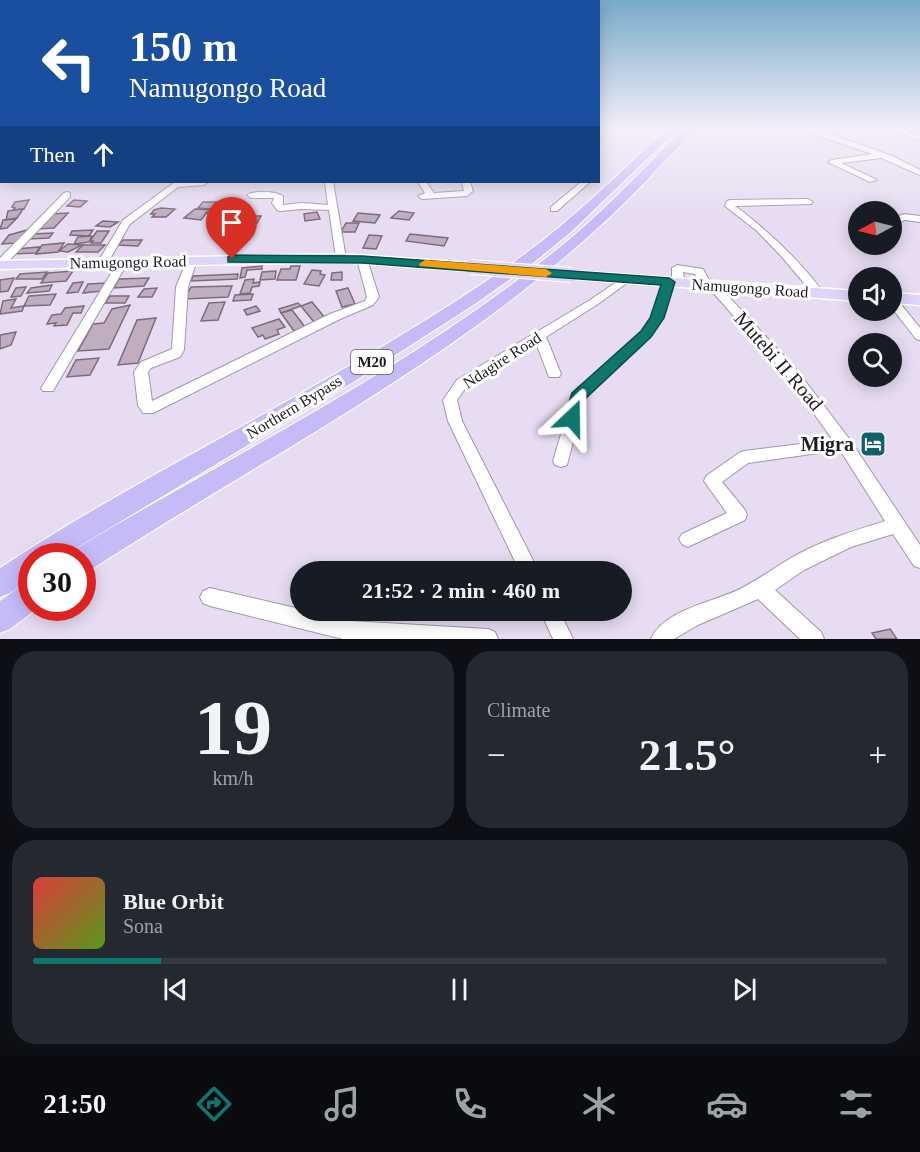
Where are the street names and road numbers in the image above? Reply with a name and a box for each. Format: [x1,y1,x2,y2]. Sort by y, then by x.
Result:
street label: Namugongo Road [69,252,187,273]
street label: Namugongo Road [691,275,809,302]
street label: Mutebi II Road [730,307,828,415]
street label: Ndagire Road [460,329,545,392]
road number: M20 [351,350,393,374]
street label: Northern Bypass [243,372,345,443]

